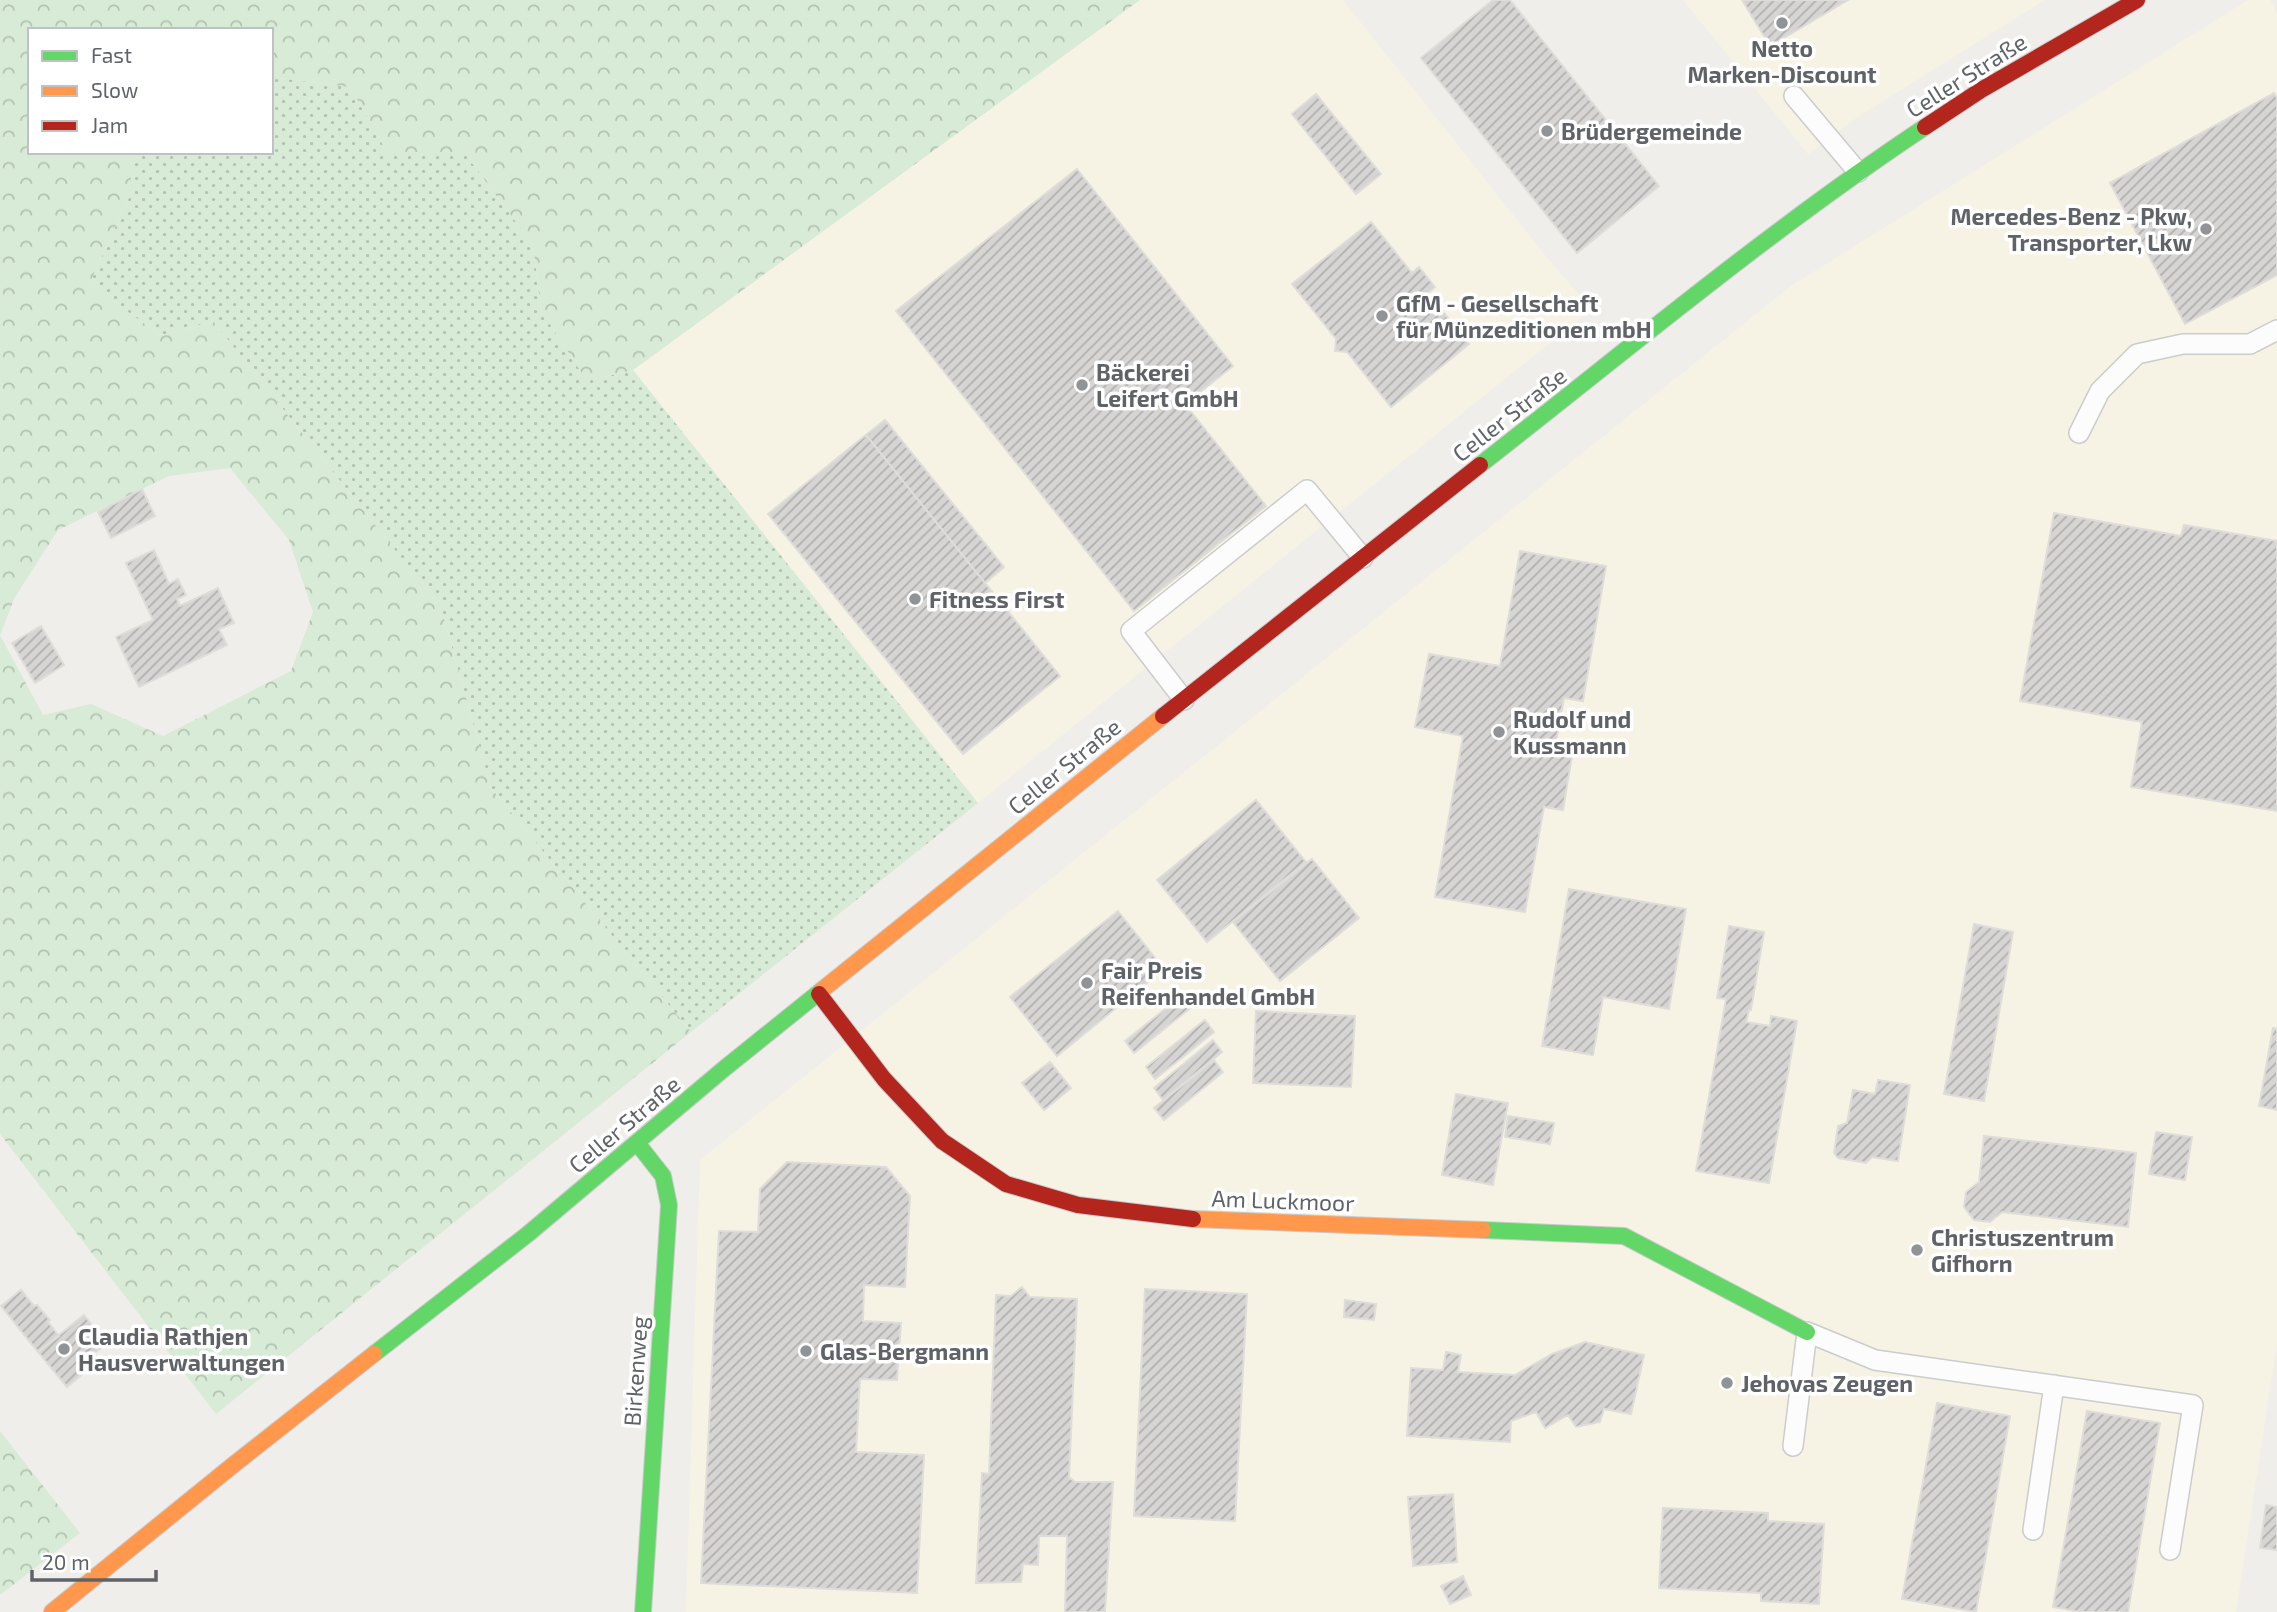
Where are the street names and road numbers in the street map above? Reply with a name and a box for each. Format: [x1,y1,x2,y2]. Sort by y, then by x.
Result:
street label: Celler Straße [1901,27,2031,123]
street label: Celler Straße [1447,361,1571,467]
street label: Celler Straße [1002,712,1126,820]
street label: Celler Straße [563,1069,685,1179]
street label: Am Luckmoor [1211,1184,1355,1216]
street label: Birkenweg [617,1315,653,1427]

